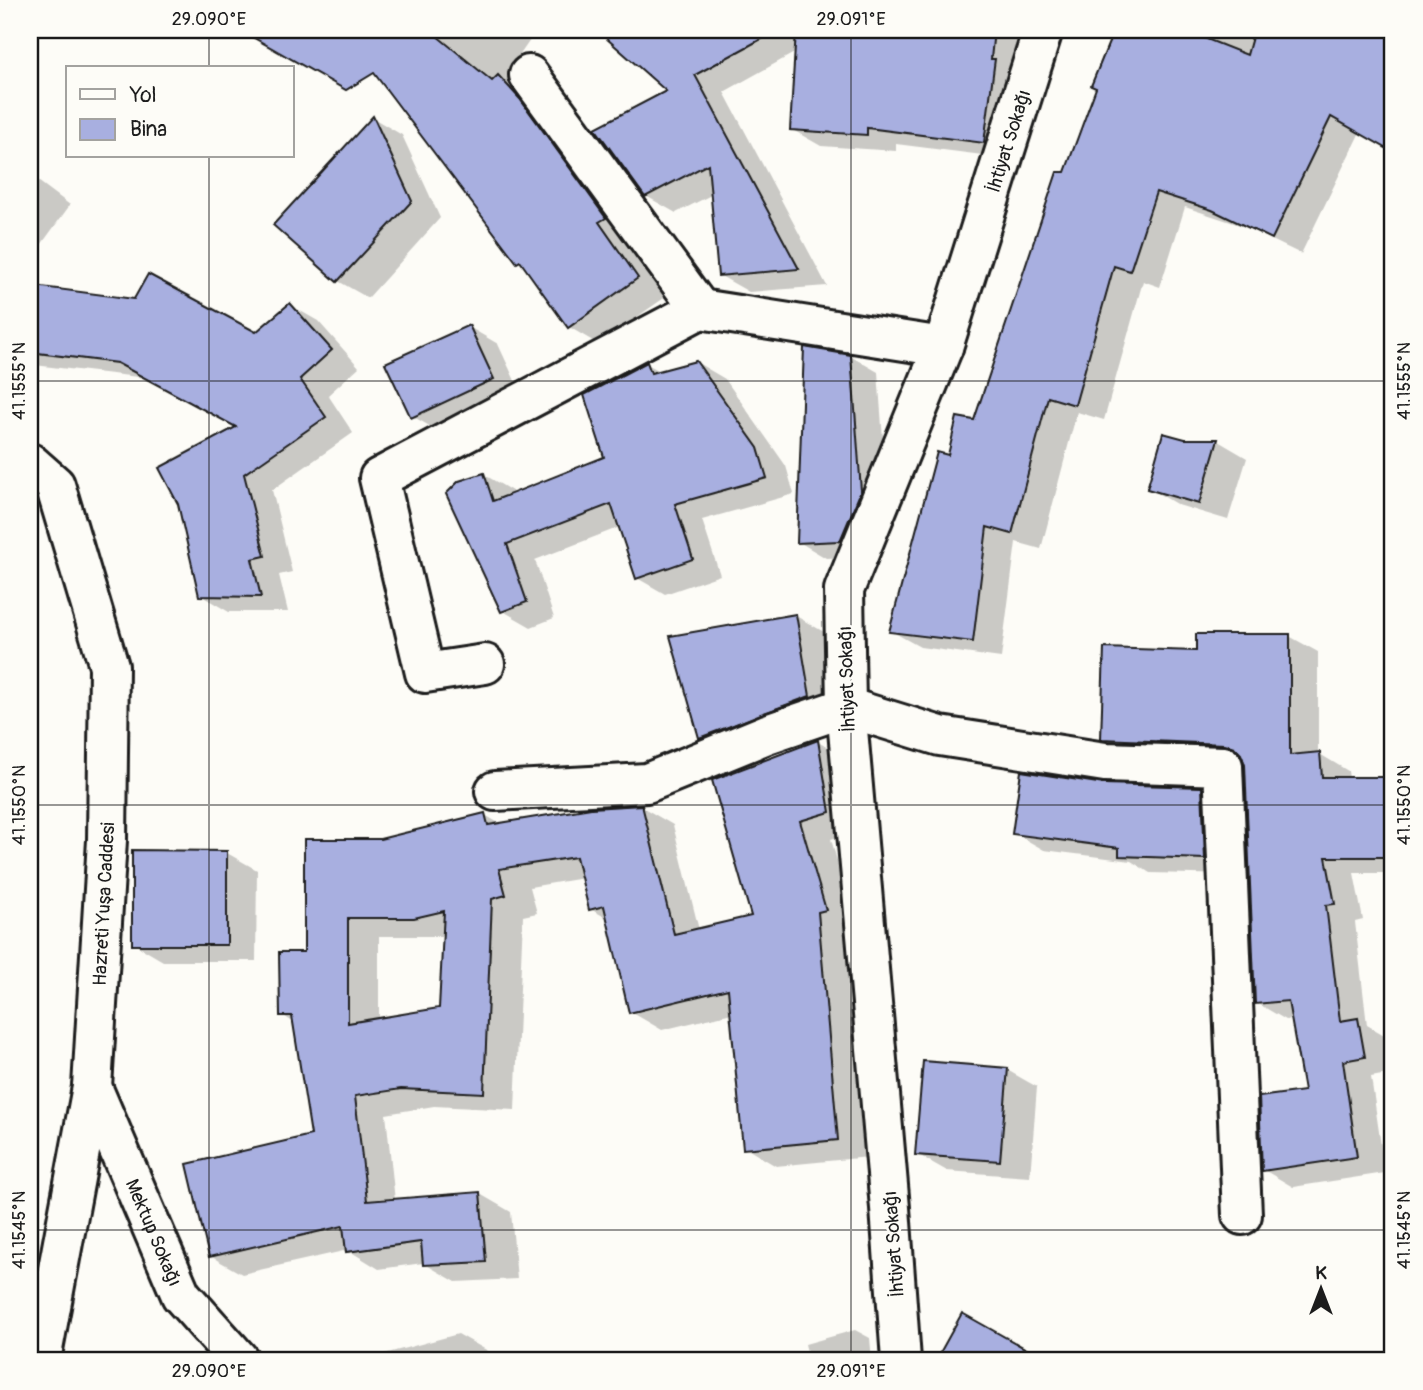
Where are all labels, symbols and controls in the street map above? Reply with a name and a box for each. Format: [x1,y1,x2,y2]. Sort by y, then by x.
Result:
text: 29.090°E [172,8,246,31]
text: 29.091°E [816,8,886,31]
legend [66,66,294,158]
text: Yol [129,82,157,109]
street label: İhtiyat Sokağı [982,87,1037,196]
text: Bina [130,116,167,143]
text: 41.1555°N [8,342,31,420]
text: 41.1555°N [1393,342,1416,420]
street label: İhtiyat Sokağı [833,625,861,733]
text: 41.1550°N [8,765,31,845]
text: 41.1550°N [1393,765,1416,845]
street label: Hazreti Yuşa Caddesi [88,822,120,986]
street label: Mektup Sokağı [120,1175,187,1290]
street label: İhtiyat Sokağı [878,1190,910,1298]
text: 41.1545°N [8,1191,31,1269]
text: 41.1545°N [1393,1191,1416,1269]
north arrow [1286,1254,1356,1324]
text: K [1315,1261,1327,1285]
text: 29.090°E [172,1360,246,1383]
text: 29.091°E [816,1360,886,1383]

